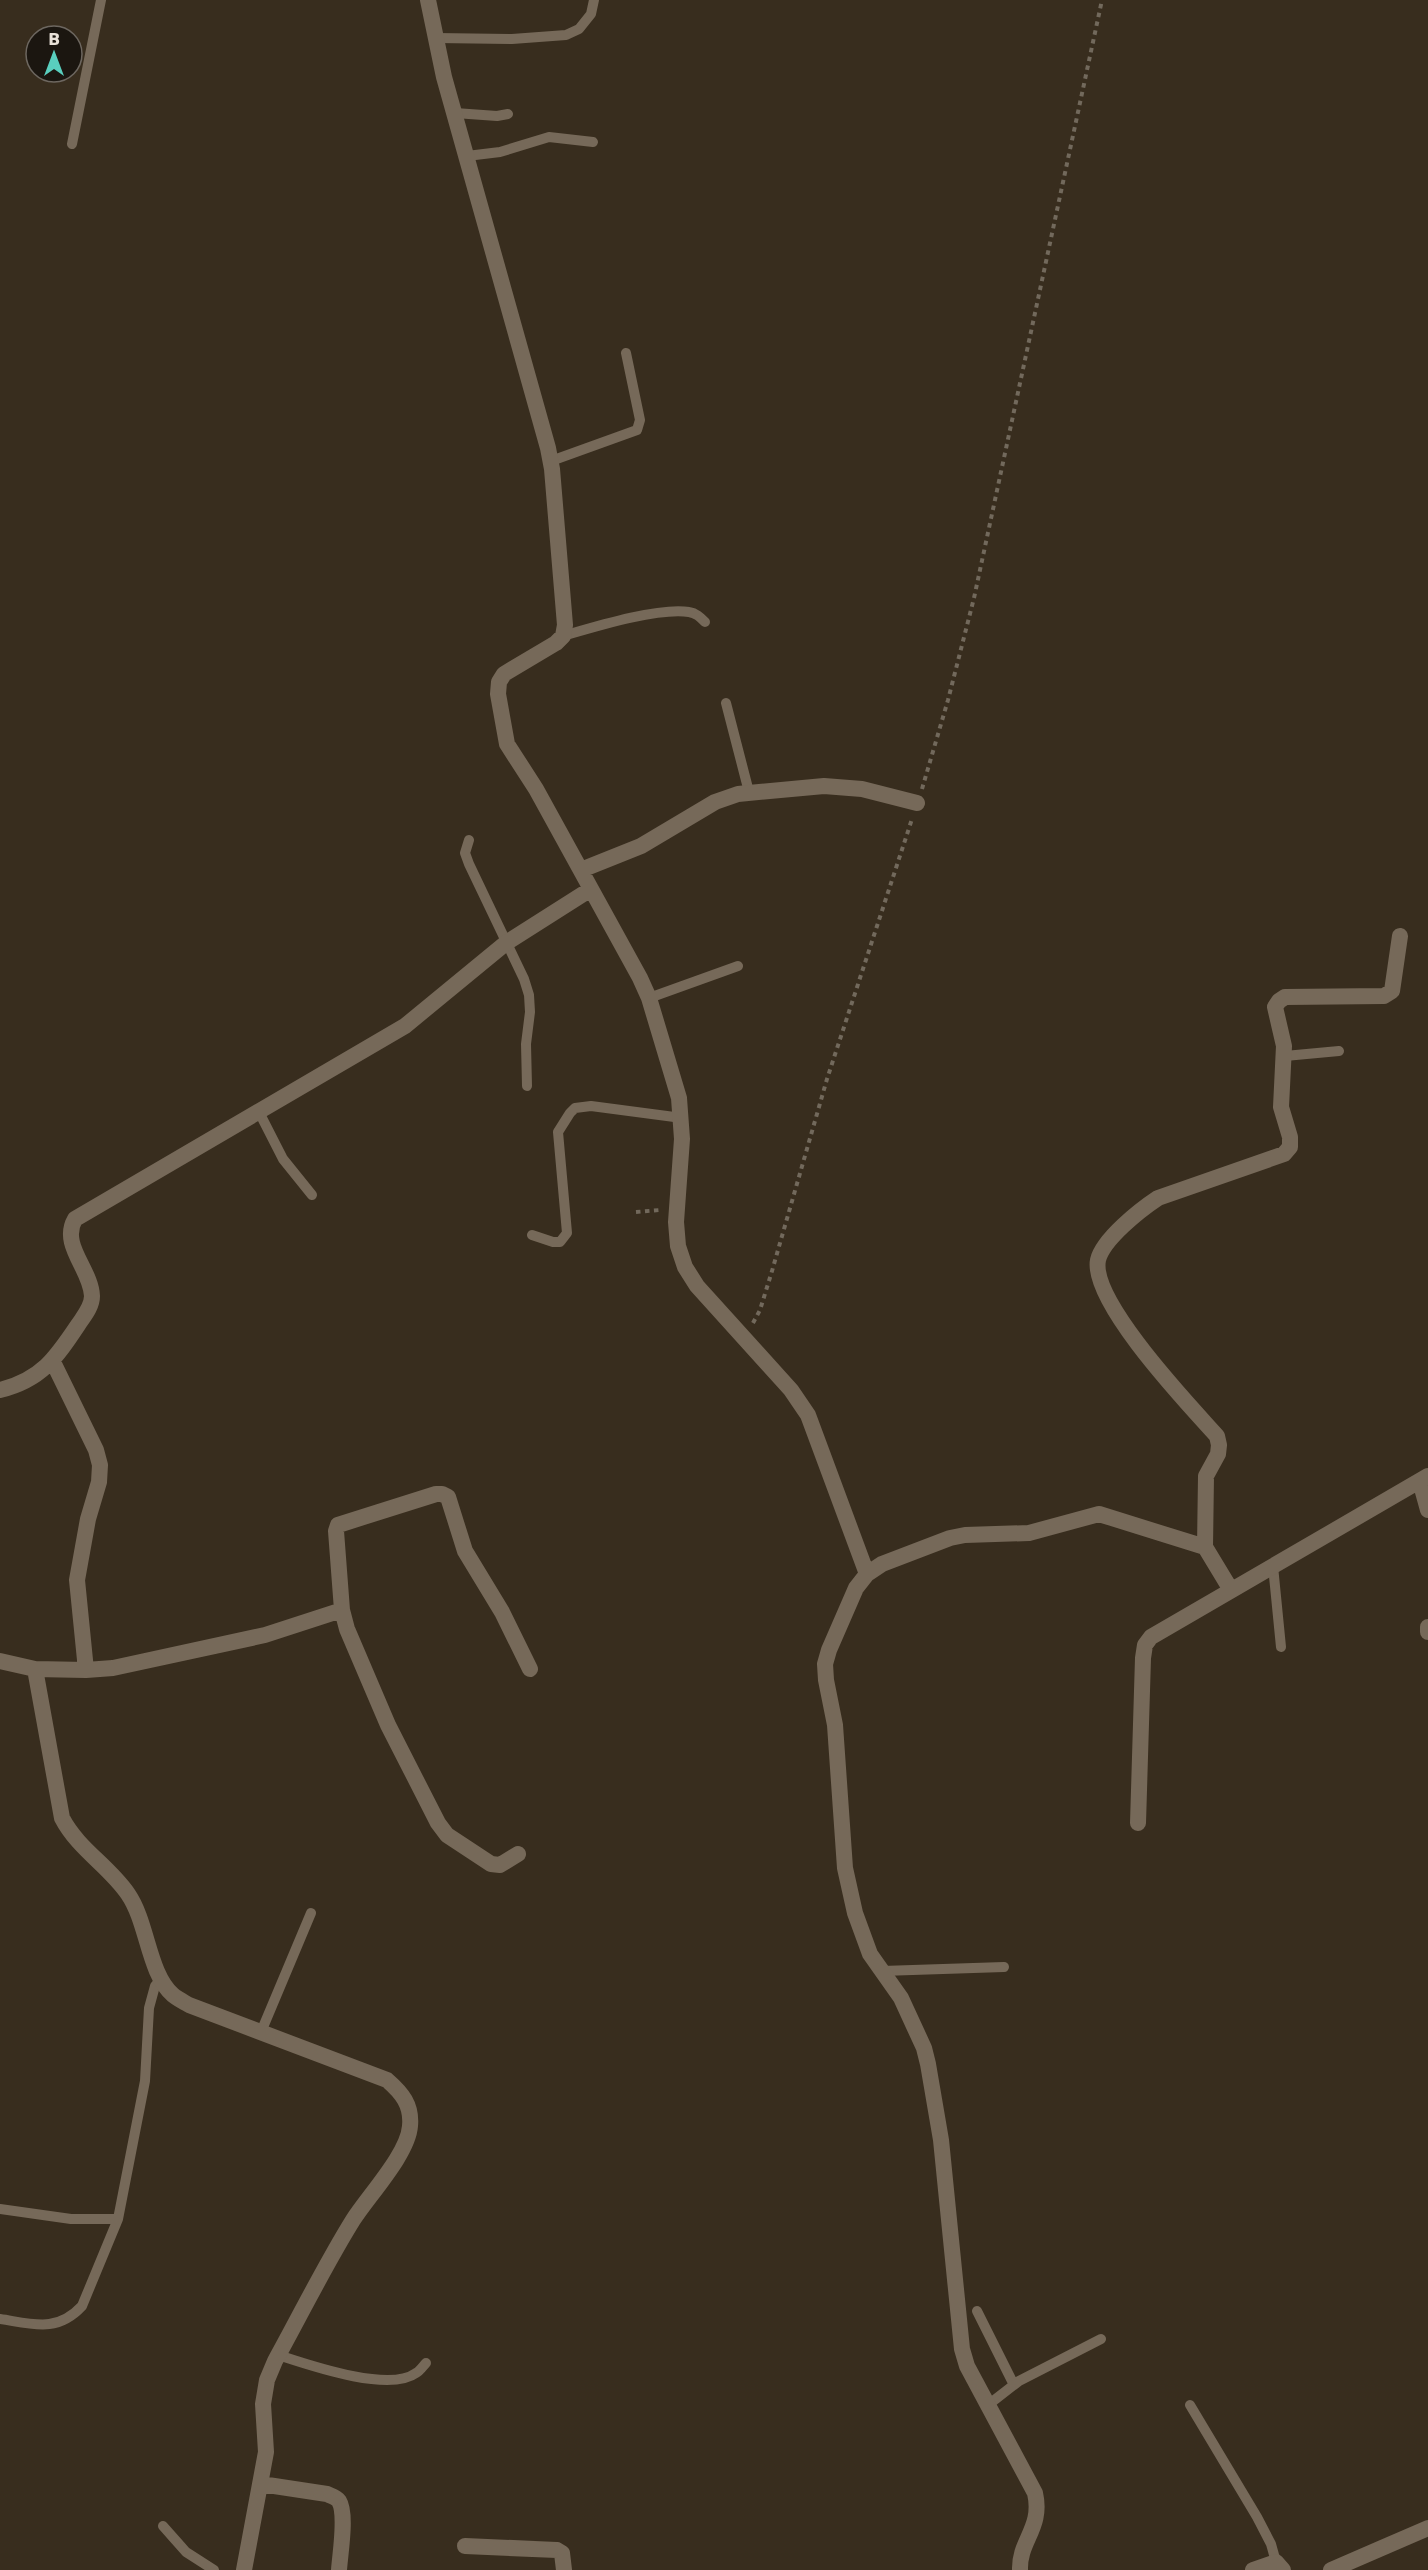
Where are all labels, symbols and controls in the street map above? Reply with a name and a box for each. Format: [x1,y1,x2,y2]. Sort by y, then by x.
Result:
north arrow [24,24,84,84]
text: B [48,30,60,49]

